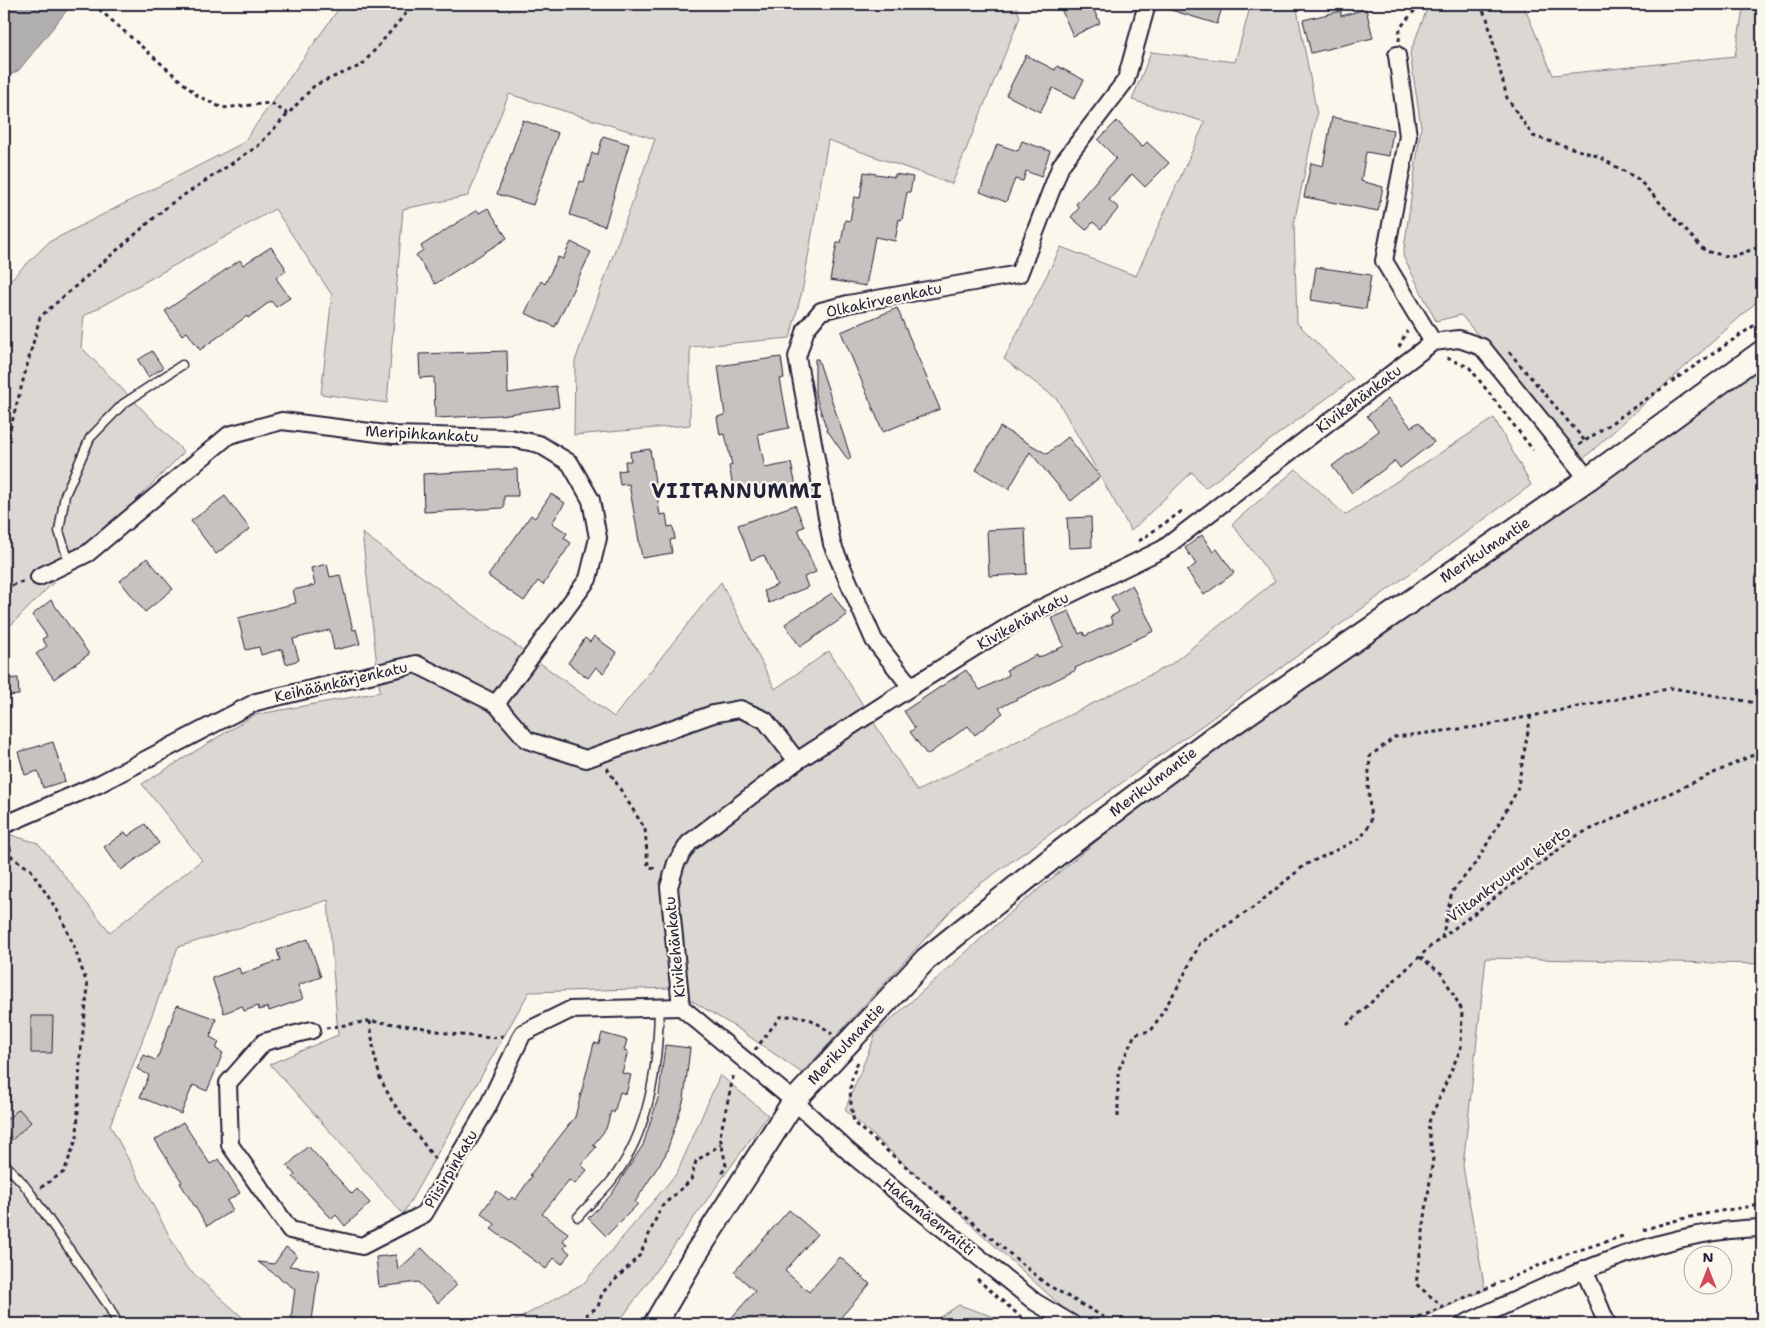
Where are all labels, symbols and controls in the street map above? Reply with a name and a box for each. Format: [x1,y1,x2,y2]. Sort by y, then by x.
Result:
street label: Olkakirveenkatu [824,278,944,322]
street label: Kivikehänkatu [1312,360,1406,438]
street label: Meripihkankatu [365,421,479,447]
district label: VIITANNUMMI [651,478,823,504]
street label: Merikulmantie [1436,512,1534,588]
street label: Kivikehänkatu [974,588,1072,654]
street label: Keihäänkärjenkatu [272,657,410,707]
street label: Merikulmantie [1105,743,1201,821]
street label: Viitankruunun kierto [1443,821,1575,927]
street label: Kivikehänkatu [660,895,690,999]
street label: Merikulmantie [803,999,889,1089]
street label: Piisirpinkatu [420,1126,482,1212]
street label: Hakamäenraitti [879,1174,979,1260]
north arrow [1684,1246,1734,1296]
text: N [1702,1248,1714,1266]

